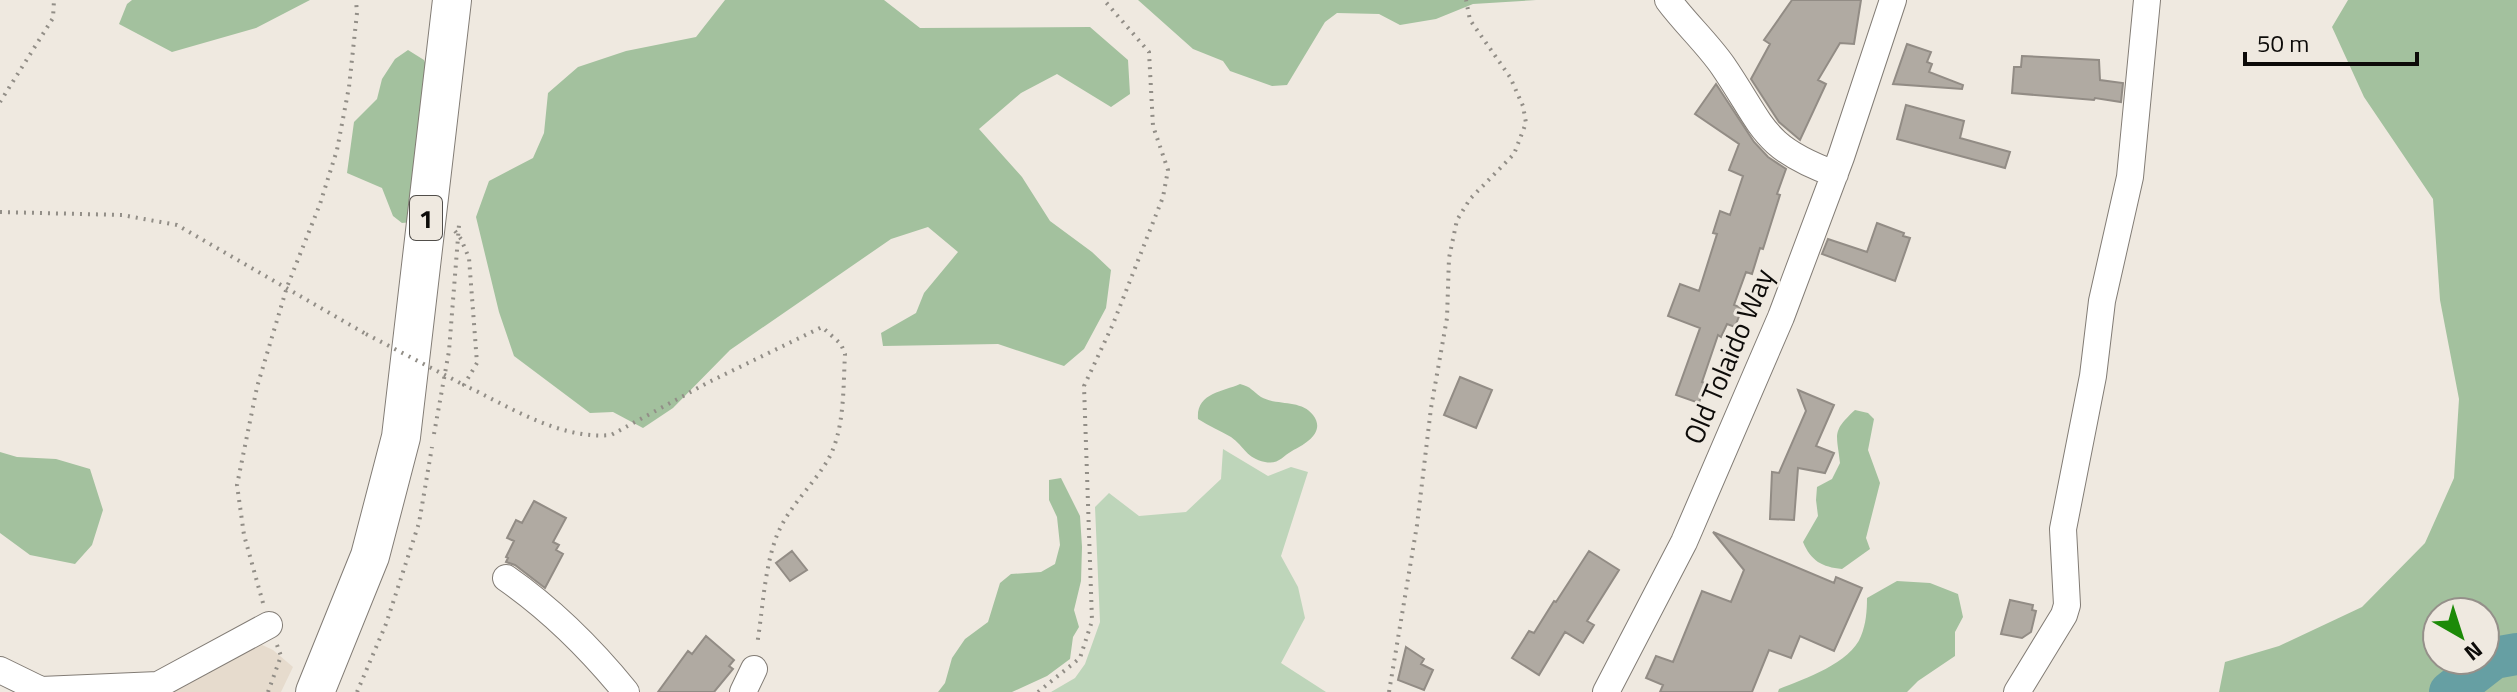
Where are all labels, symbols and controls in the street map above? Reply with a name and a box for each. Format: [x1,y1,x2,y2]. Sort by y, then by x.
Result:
scale bar [2245,16,2417,66]
text: 50 m [2257,25,2309,61]
road number: 1 [410,196,442,240]
street label: Old Tolaido Way [1672,261,1784,451]
north arrow [2421,596,2501,676]
text: N [2457,634,2490,670]

